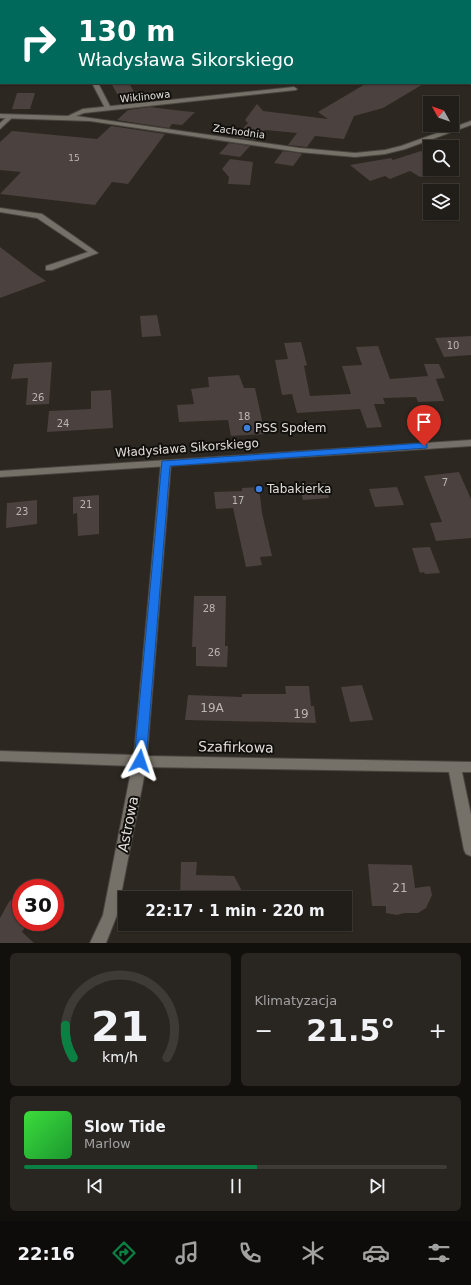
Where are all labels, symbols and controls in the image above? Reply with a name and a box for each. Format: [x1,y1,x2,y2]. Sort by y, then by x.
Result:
text: 130 m [78,15,175,48]
icon: right [12,16,64,68]
text: Władysława Sikorskiego [78,49,294,70]
street label: Wiklinowa [119,88,171,105]
north arrow [423,96,459,132]
map controls [423,96,459,220]
street label: Zachodnia [212,122,266,141]
button: search [423,140,459,176]
house number: 15 [68,153,80,163]
button: layers [423,184,459,220]
house number: 10 [447,340,459,351]
house number: 26 [32,392,44,403]
pin [407,405,441,446]
house number: 18 [238,411,250,422]
icon: arrive [413,411,435,433]
house number: 24 [57,418,69,429]
place label: PSS Społem [255,421,326,435]
marker: PSS Społem [242,423,252,433]
street label: Władysława Sikorskiego [115,436,259,460]
house number: 7 [442,477,448,488]
place label: Tabakierka [266,482,331,496]
marker: Tabakierka [254,484,264,494]
house number: 17 [232,495,244,506]
house number: 21 [80,499,92,510]
house number: 23 [16,506,28,517]
house number: 28 [203,603,215,614]
house number: 26 [208,647,220,658]
house number: 19A [200,701,225,715]
house number: 19 [293,707,309,721]
street label: Szafirkowa [198,738,274,756]
position arrow [119,740,161,782]
street label: Astrowa [115,795,141,853]
speed limit sign: 30 [12,879,64,931]
house number: 21 [392,881,408,895]
text: 22:17 · 1 min · 220 m [145,902,325,920]
text: Klimatyzacja [255,993,337,1008]
text: 21 [91,1001,149,1050]
text: 21.5° [306,1013,395,1048]
text: − [255,1018,273,1043]
text: + [429,1018,447,1043]
text: km/h [102,1048,138,1064]
text: Slow Tide [84,1118,166,1136]
text: Marlow [84,1136,131,1151]
icon: previous [84,1175,106,1197]
icon: pause [225,1175,247,1197]
icon: next [366,1175,388,1197]
icon: directions [110,1239,138,1267]
icon: music [173,1239,201,1267]
icon: phone [236,1239,264,1267]
icon: climate [299,1239,327,1267]
icon: car [362,1239,390,1267]
icon: filters [425,1239,453,1267]
text: 22:16 [18,1243,75,1264]

